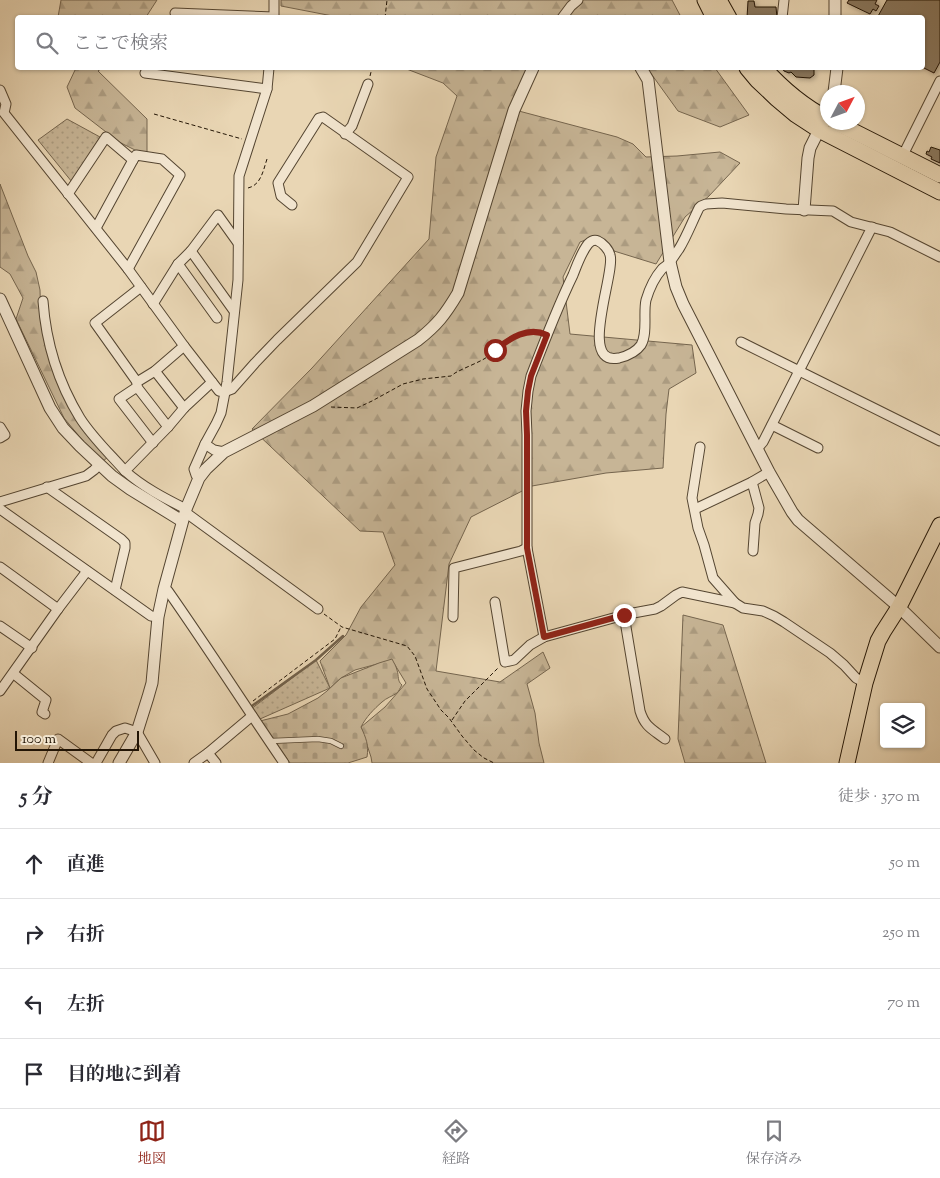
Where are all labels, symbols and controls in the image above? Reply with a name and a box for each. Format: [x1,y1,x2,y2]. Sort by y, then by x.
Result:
search box [15,15,925,70]
icon: search [33,29,61,57]
text: ここで検索 [73,31,168,58]
north arrow [820,85,865,130]
route start [484,339,507,362]
route end [613,604,636,627]
map controls [880,703,925,748]
button: layers [880,703,925,748]
scale bar [15,728,139,751]
text: 100 m [22,730,56,750]
text: 5 分 [20,783,53,813]
text: 徒歩 · 370 m [838,786,920,809]
icon: ahead [20,850,48,878]
text: 直進 [67,852,105,879]
text: 50 m [889,852,920,875]
icon: right [20,920,48,948]
text: 右折 [67,922,105,949]
text: 250 m [882,922,920,945]
icon: left [20,990,48,1018]
text: 左折 [67,992,105,1019]
text: 70 m [887,992,920,1015]
icon: arrive [20,1060,48,1088]
text: 目的地に到着 [67,1062,181,1089]
tab: 地図 [138,1117,166,1170]
tab: 経路 [442,1117,470,1170]
tab: 保存済み [746,1117,802,1170]

